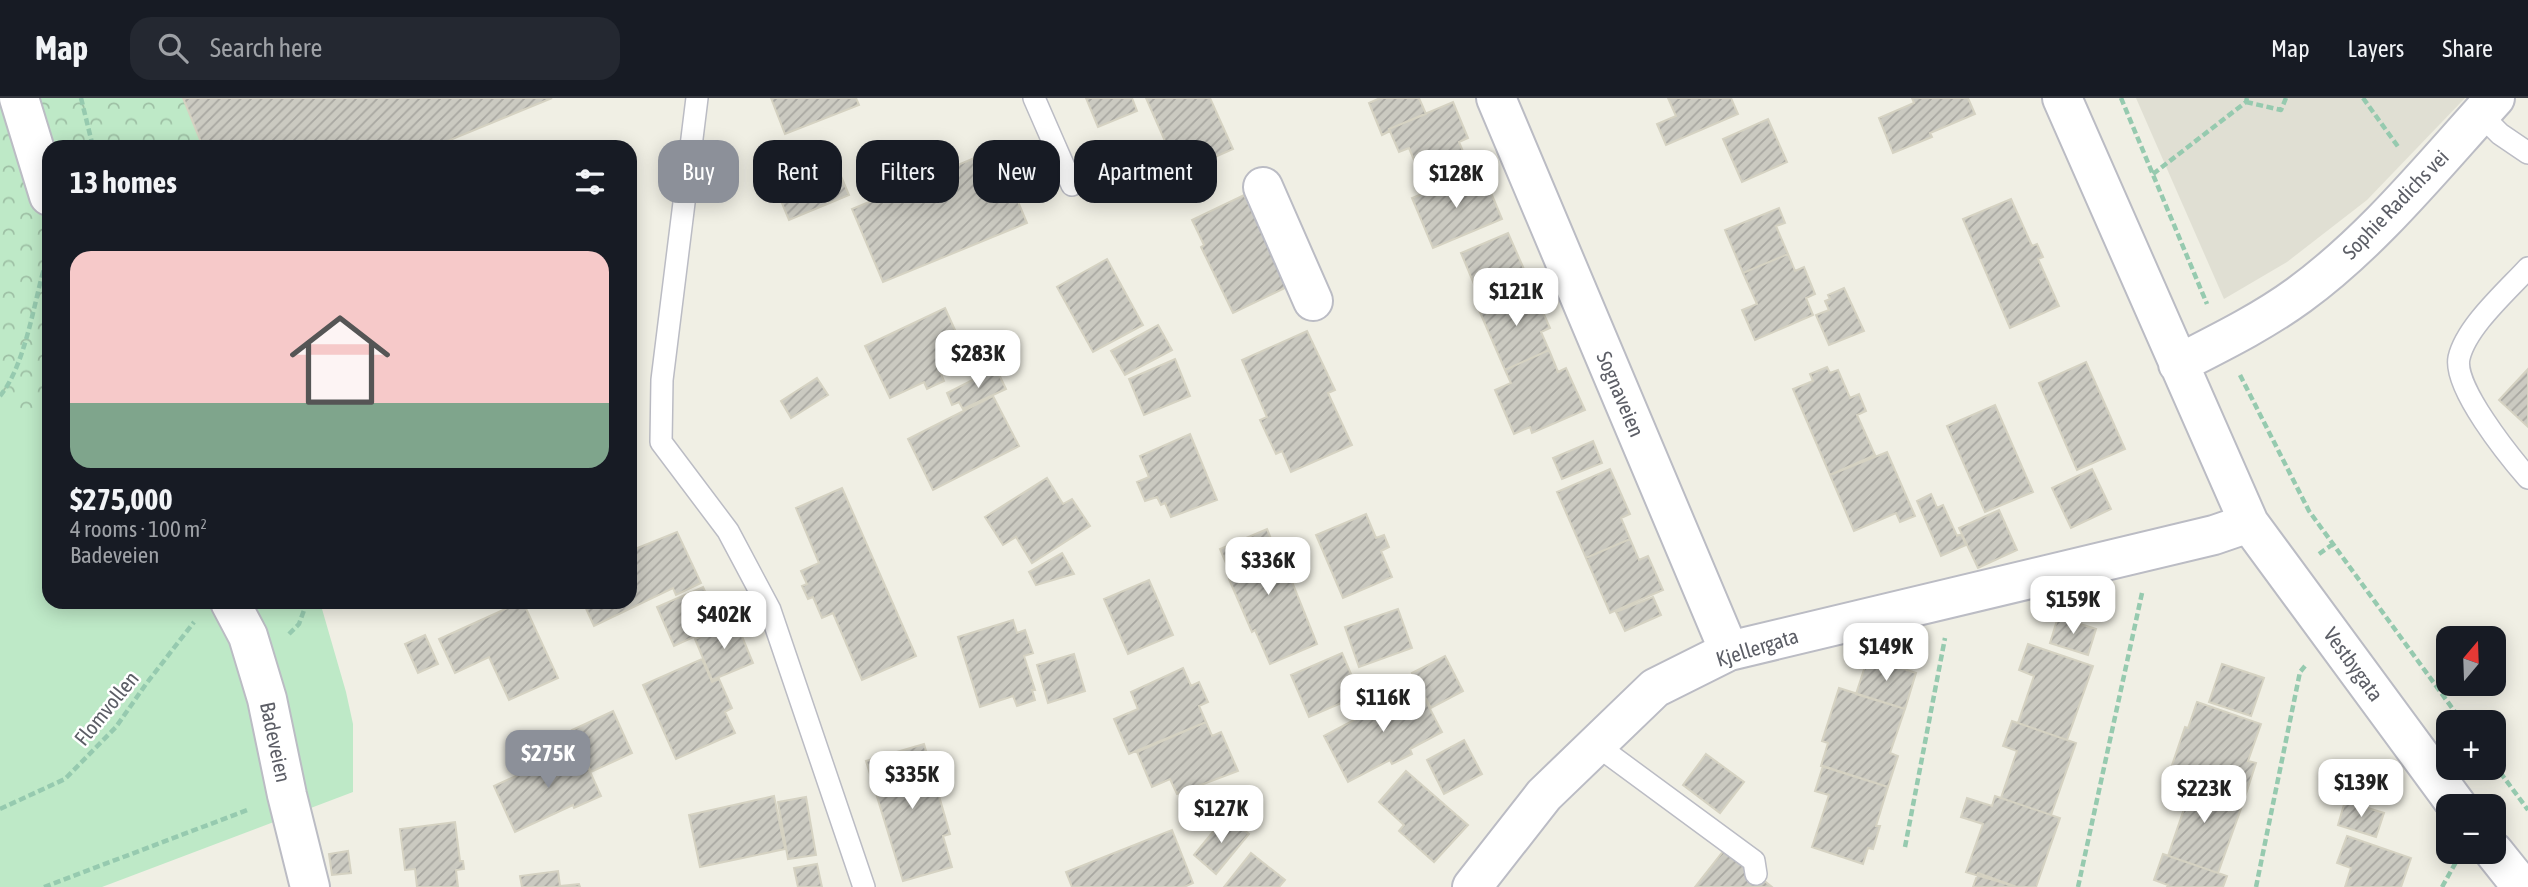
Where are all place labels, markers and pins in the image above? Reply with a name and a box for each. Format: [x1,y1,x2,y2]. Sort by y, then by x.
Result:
pin: $128K [1407,150,1505,210]
pin: $121K [1467,268,1565,328]
pin: $283K [929,330,1027,390]
pin: $336K [1219,538,1317,597]
pin: $159K [2024,576,2122,636]
pin: $402K [675,592,773,651]
pin: $149K [1837,624,1935,683]
pin: $116K [1334,674,1432,734]
pin: $275K [499,730,597,790]
pin: $335K [863,752,961,811]
pin: $139K [2312,760,2410,819]
pin: $223K [2155,766,2253,825]
pin: $127K [1172,786,1270,845]

